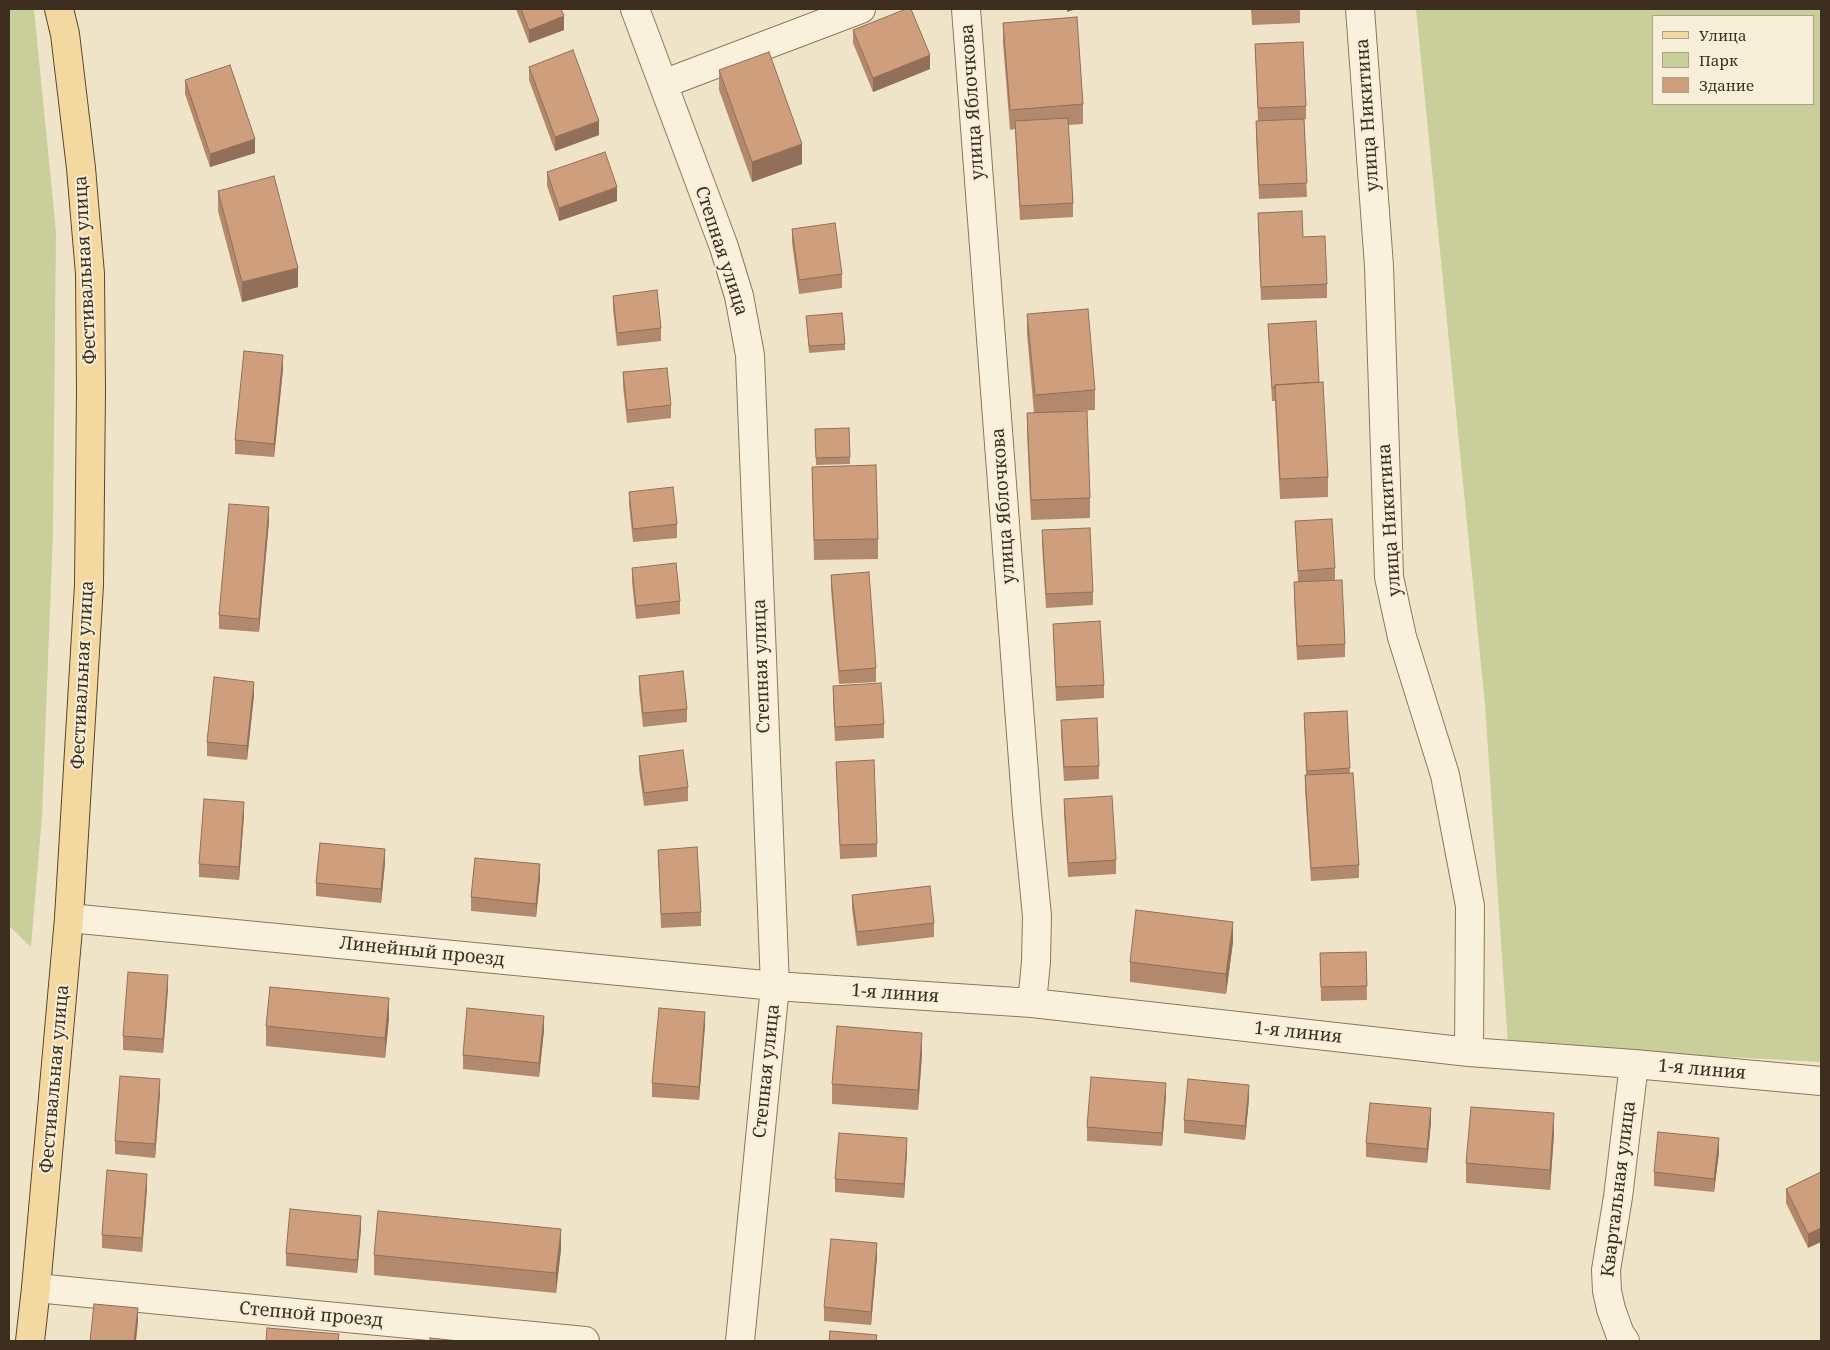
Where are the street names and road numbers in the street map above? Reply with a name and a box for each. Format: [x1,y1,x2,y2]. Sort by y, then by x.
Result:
street label: улица Яблочкова [957,23,989,181]
street label: улица Никитина [1352,38,1384,192]
street label: Фестивальная улица [70,175,102,365]
street label: Степная улица [690,184,752,318]
street label: улица Яблочкова [988,427,1020,585]
street label: улица Никитина [1374,443,1406,597]
street label: Фестивальная улица [67,580,99,770]
street label: Степная улица [749,598,775,734]
street label: Линейный проезд [338,933,506,971]
street label: 1-я линия [850,980,940,1008]
street label: Фестивальная улица [36,984,74,1174]
street label: Степная улица [749,1003,785,1139]
street label: 1-я линия [1253,1018,1343,1048]
street label: 1-я линия [1657,1055,1747,1085]
street label: Квартальная улица [1597,1100,1641,1278]
street label: Степной проезд [238,1298,384,1332]

